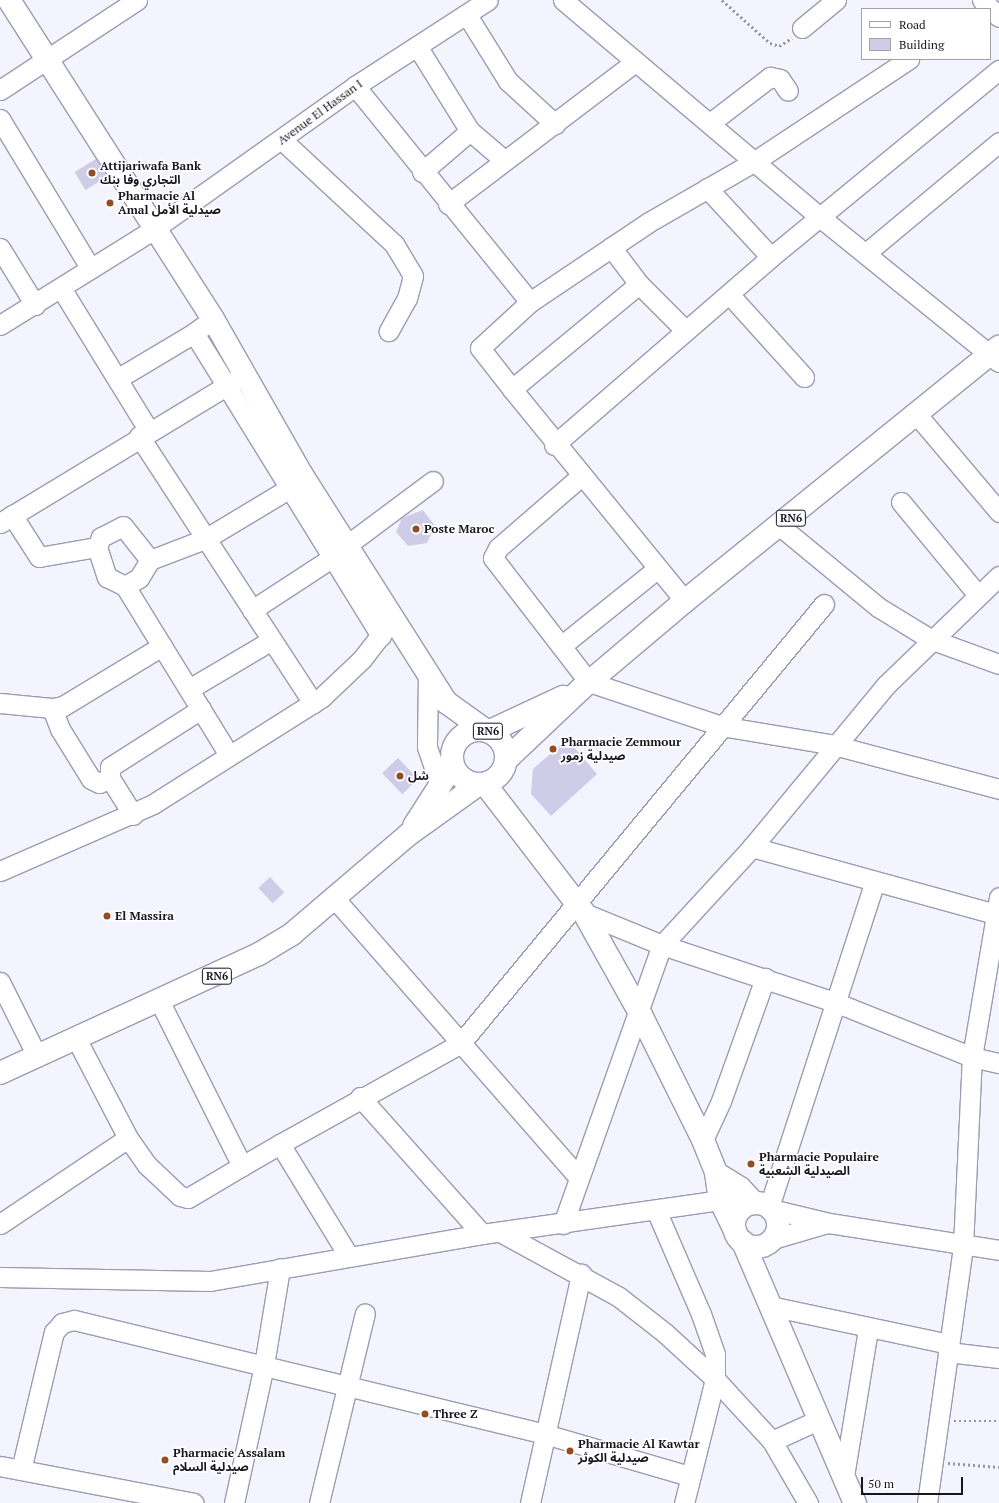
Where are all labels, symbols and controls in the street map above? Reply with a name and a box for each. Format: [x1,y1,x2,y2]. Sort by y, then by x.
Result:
legend [861,8,991,60]
text: Road [899,17,926,32]
text: Building [899,37,944,52]
street label: Avenue El Hassan I [275,76,365,148]
place label: Attijariwafa Bank التجاري وفا بنك [100,159,201,187]
marker: Attijariwafa Bank التجاري وفا بنك [87,168,97,178]
place label: Pharmacie Al Amal صيدلية الأمل [118,189,221,217]
marker: Pharmacie Al Amal صيدلية الأمل [105,198,115,208]
road number: RN6 [775,509,807,527]
place label: Poste Maroc [424,522,494,536]
marker: Poste Maroc [411,524,421,534]
road number: RN6 [472,722,504,740]
place label: Pharmacie Zemmour صيدلية زمور [561,735,681,763]
marker: Pharmacie Zemmour صيدلية زمور [548,744,558,754]
place label: شل [408,769,429,783]
marker: شل [395,771,405,781]
place label: El Massira [115,909,174,923]
marker: El Massira [102,911,112,921]
road number: RN6 [201,967,233,985]
place label: Pharmacie Populaire الصيدلية الشعبية [759,1150,879,1178]
marker: Pharmacie Populaire الصيدلية الشعبية [746,1159,756,1169]
place label: Three Z [433,1407,478,1421]
marker: Three Z [420,1409,430,1419]
place label: Pharmacie Al Kawtar صيدلية الكوثر [578,1437,700,1465]
place label: Pharmacie Assalam صيدلية السلام [173,1446,285,1474]
marker: Pharmacie Al Kawtar صيدلية الكوثر [565,1446,575,1456]
marker: Pharmacie Assalam صيدلية السلام [160,1455,170,1465]
scale bar [863,1469,965,1495]
text: 50 m [868,1476,894,1491]

